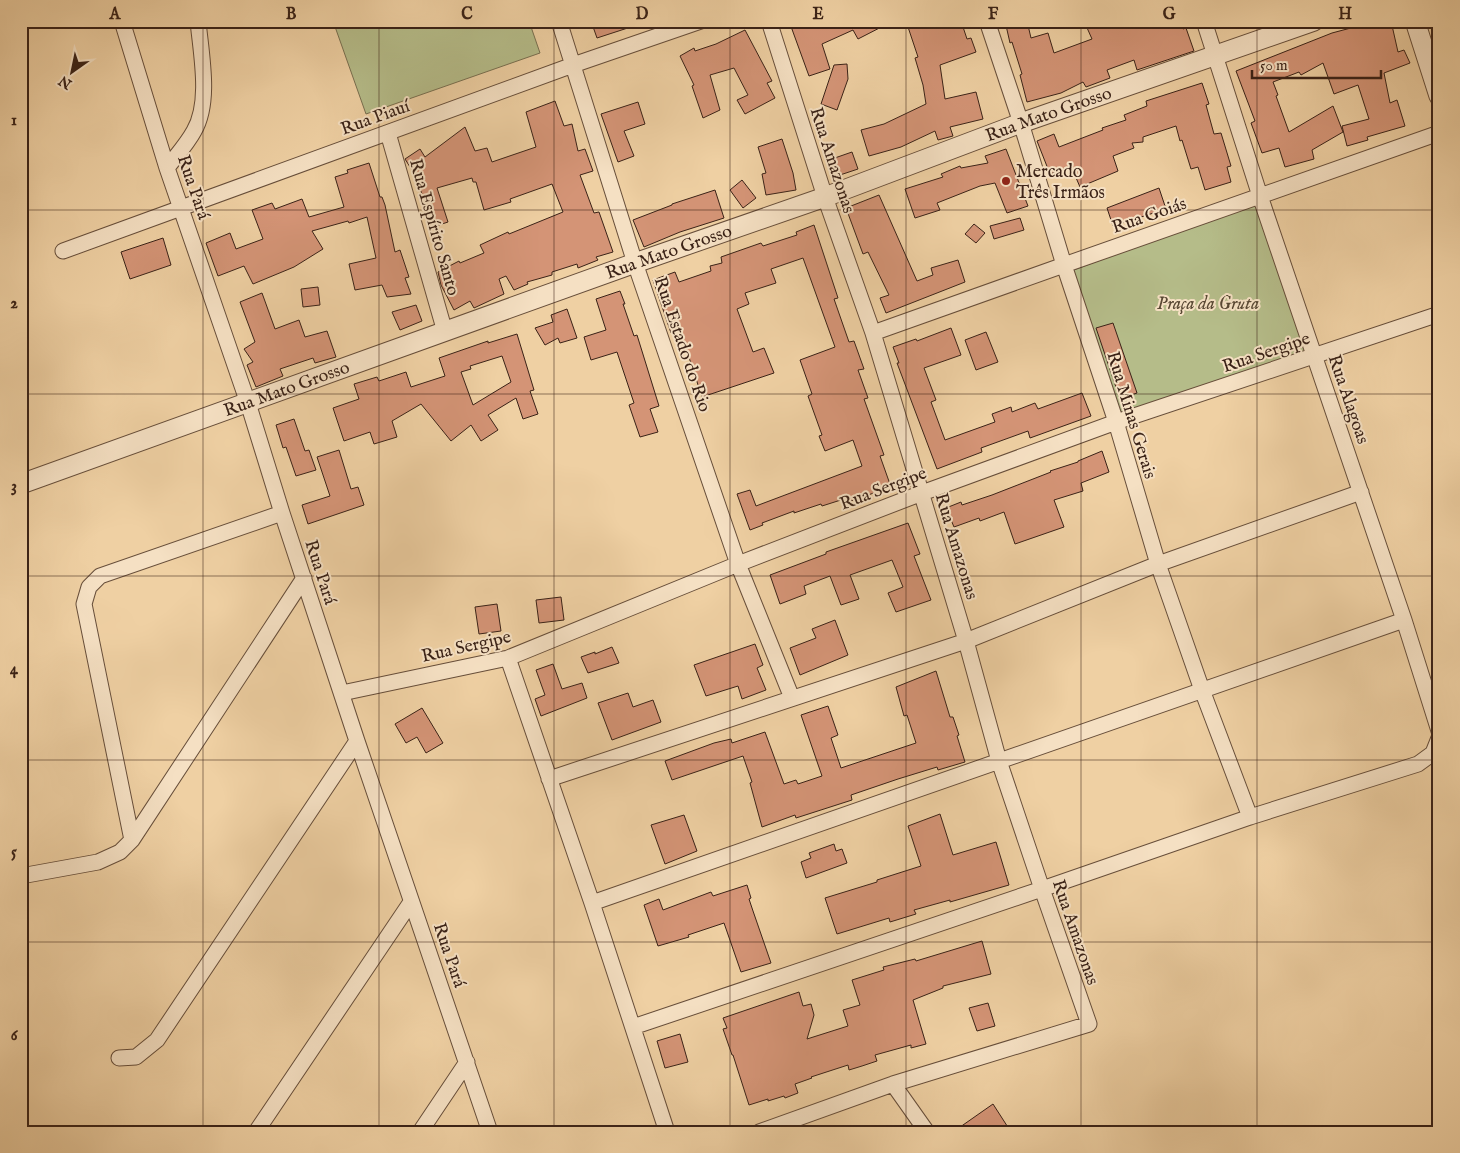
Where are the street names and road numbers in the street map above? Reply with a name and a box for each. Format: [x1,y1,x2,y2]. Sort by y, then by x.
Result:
street label: Rua Mato Grosso [983,82,1115,148]
street label: Rua Piauí [338,95,414,141]
street label: Rua Amazonas [804,105,860,216]
street label: Rua Pará [171,152,214,223]
street label: Rua Espírito Santo [403,156,464,299]
street label: Rua Goiás [1109,193,1190,240]
street label: Rua Mato Grosso [603,220,735,286]
street label: Rua Estado do Rio [648,274,716,416]
street label: Rua Sergipe [1220,328,1313,379]
street label: Rua Minas Gerais [1100,349,1161,482]
street label: Rua Alagoas [1322,352,1374,447]
street label: Rua Mato Grosso [221,357,353,423]
street label: Rua Sergipe [837,462,930,516]
street label: Rua Amazonas [928,490,983,602]
street label: Rua Pará [298,537,341,608]
street label: Rua Sergipe [419,626,513,669]
street label: Rua Amazonas [1046,877,1103,988]
street label: Rua Pará [427,920,470,991]

